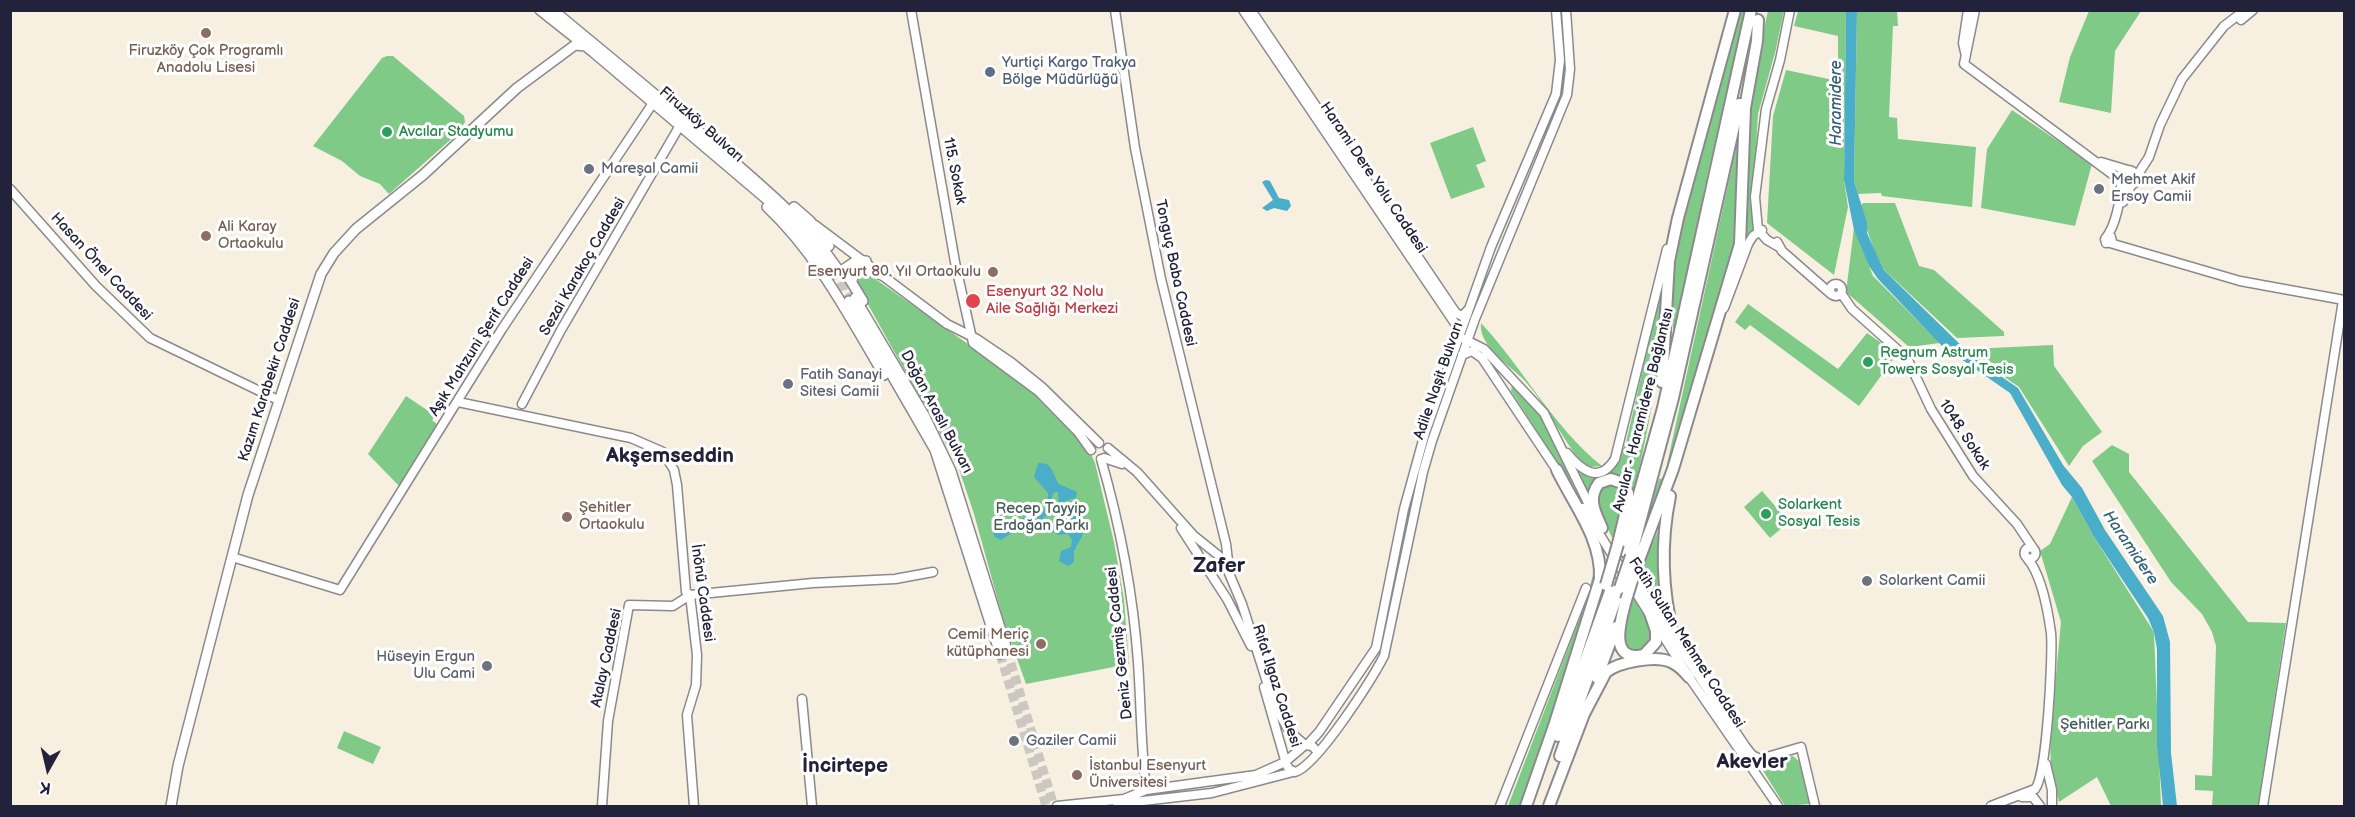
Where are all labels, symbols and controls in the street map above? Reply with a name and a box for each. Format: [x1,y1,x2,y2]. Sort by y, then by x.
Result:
marker: Firuzköy Çok Programlı Anadolu Lisesi [199,26,213,40]
place label: Firuzköy Çok Programlı Anadolu Lisesi [129,42,283,77]
place label: Yurtiçi Kargo Trakya Bölge Müdürlüğü [1002,54,1136,89]
water label: Haramidere [1827,60,1847,146]
marker: Yurtiçi Kargo Trakya Bölge Müdürlüğü [983,65,997,79]
street label: Firuzköy Bulvarı [655,83,747,167]
street label: Harami Dere Yolu Caddesi [1316,99,1430,257]
place label: Avcılar Stadyumu [399,123,514,141]
marker: Avcılar Stadyumu [380,125,394,139]
street label: 115. Sokak [939,136,969,206]
place label: Mareşal Camii [601,160,698,178]
marker: Mareşal Camii [582,162,596,176]
place label: Mehmet Akif Ersoy Camii [2111,171,2196,206]
marker: Mehmet Akif Ersoy Camii [2092,182,2106,196]
street label: Sezai Karakoç Caddesi [536,195,630,339]
street label: Tonguç Baba Caddesi [1151,198,1199,348]
street label: Hasan Önel Caddesi [46,209,156,325]
place label: Ali Karay Ortaokulu [218,218,283,253]
marker: Ali Karay Ortaokulu [199,229,213,243]
street label: Aşık Mahzuni Şerif Caddesi [426,254,538,420]
place label: Esenyurt 80. Yıl Ortaokulu [807,263,981,281]
marker: Esenyurt 80. Yıl Ortaokulu [986,265,1000,279]
place label: Esenyurt 32 Nolu Aile Sağlığı Merkezi [986,283,1118,318]
marker: Esenyurt 32 Nolu Aile Sağlığı Merkezi [964,292,982,310]
street label: Kazım Karabekir Caddesi [235,296,305,464]
street label: Avcılar - Haramidere Bağlantısı [1610,306,1678,514]
street label: Adile Naşit Bulvarı [1410,320,1468,442]
place label: Regnum Astrum Towers Sosyal Tesis [1880,344,2014,379]
street label: Doğan Araslı Bulvarı [896,347,976,477]
marker: Regnum Astrum Towers Sosyal Tesis [1861,355,1875,369]
place label: Fatih Sanayi Sitesi Camii [800,366,882,401]
marker: Fatih Sanayi Sitesi Camii [781,377,795,391]
street label: 1048. Sokak [1935,397,1993,473]
district label: Akşemseddin [606,444,734,470]
place label: Solarkent Sosyal Tesis [1778,496,1860,531]
place label: Şehitler Ortaokulu [579,499,644,534]
park label: Recep Tayyip Erdoğan Parkı [993,500,1089,535]
marker: Solarkent Sosyal Tesis [1759,507,1773,521]
water label: Haramidere [2098,507,2162,589]
marker: Şehitler Ortaokulu [560,510,574,524]
street label: İnönü Caddesi [686,543,718,643]
district label: Zafer [1193,554,1245,580]
street label: Fatih Sultan Mehmet Caddesi [1624,554,1748,732]
street label: Deniz Gezmiş Caddesi [1103,566,1137,720]
place label: Solarkent Camii [1879,572,1985,590]
marker: Solarkent Camii [1860,574,1874,588]
street label: Atalay Caddesi [588,607,626,709]
street label: Rıfat Ilgaz Caddesi [1248,622,1304,750]
place label: Cemil Meriç kütüphanesi [947,626,1029,661]
marker: Cemil Meriç kütüphanesi [1034,637,1048,651]
place label: Hüseyin Ergun Ulu Cami [376,648,475,683]
marker: Hüseyin Ergun Ulu Cami [480,659,494,673]
park label: Şehitler Parkı [2060,716,2150,734]
place label: Gaziler Camii [1026,732,1117,750]
marker: Gaziler Camii [1007,734,1021,748]
north arrow [18,739,78,799]
district label: Akevler [1716,750,1788,776]
district label: İncirtepe [802,754,888,780]
place label: İstanbul Esenyurt Üniversitesi [1089,757,1206,792]
marker: İstanbul Esenyurt Üniversitesi [1070,768,1084,782]
text: K [39,777,52,797]

